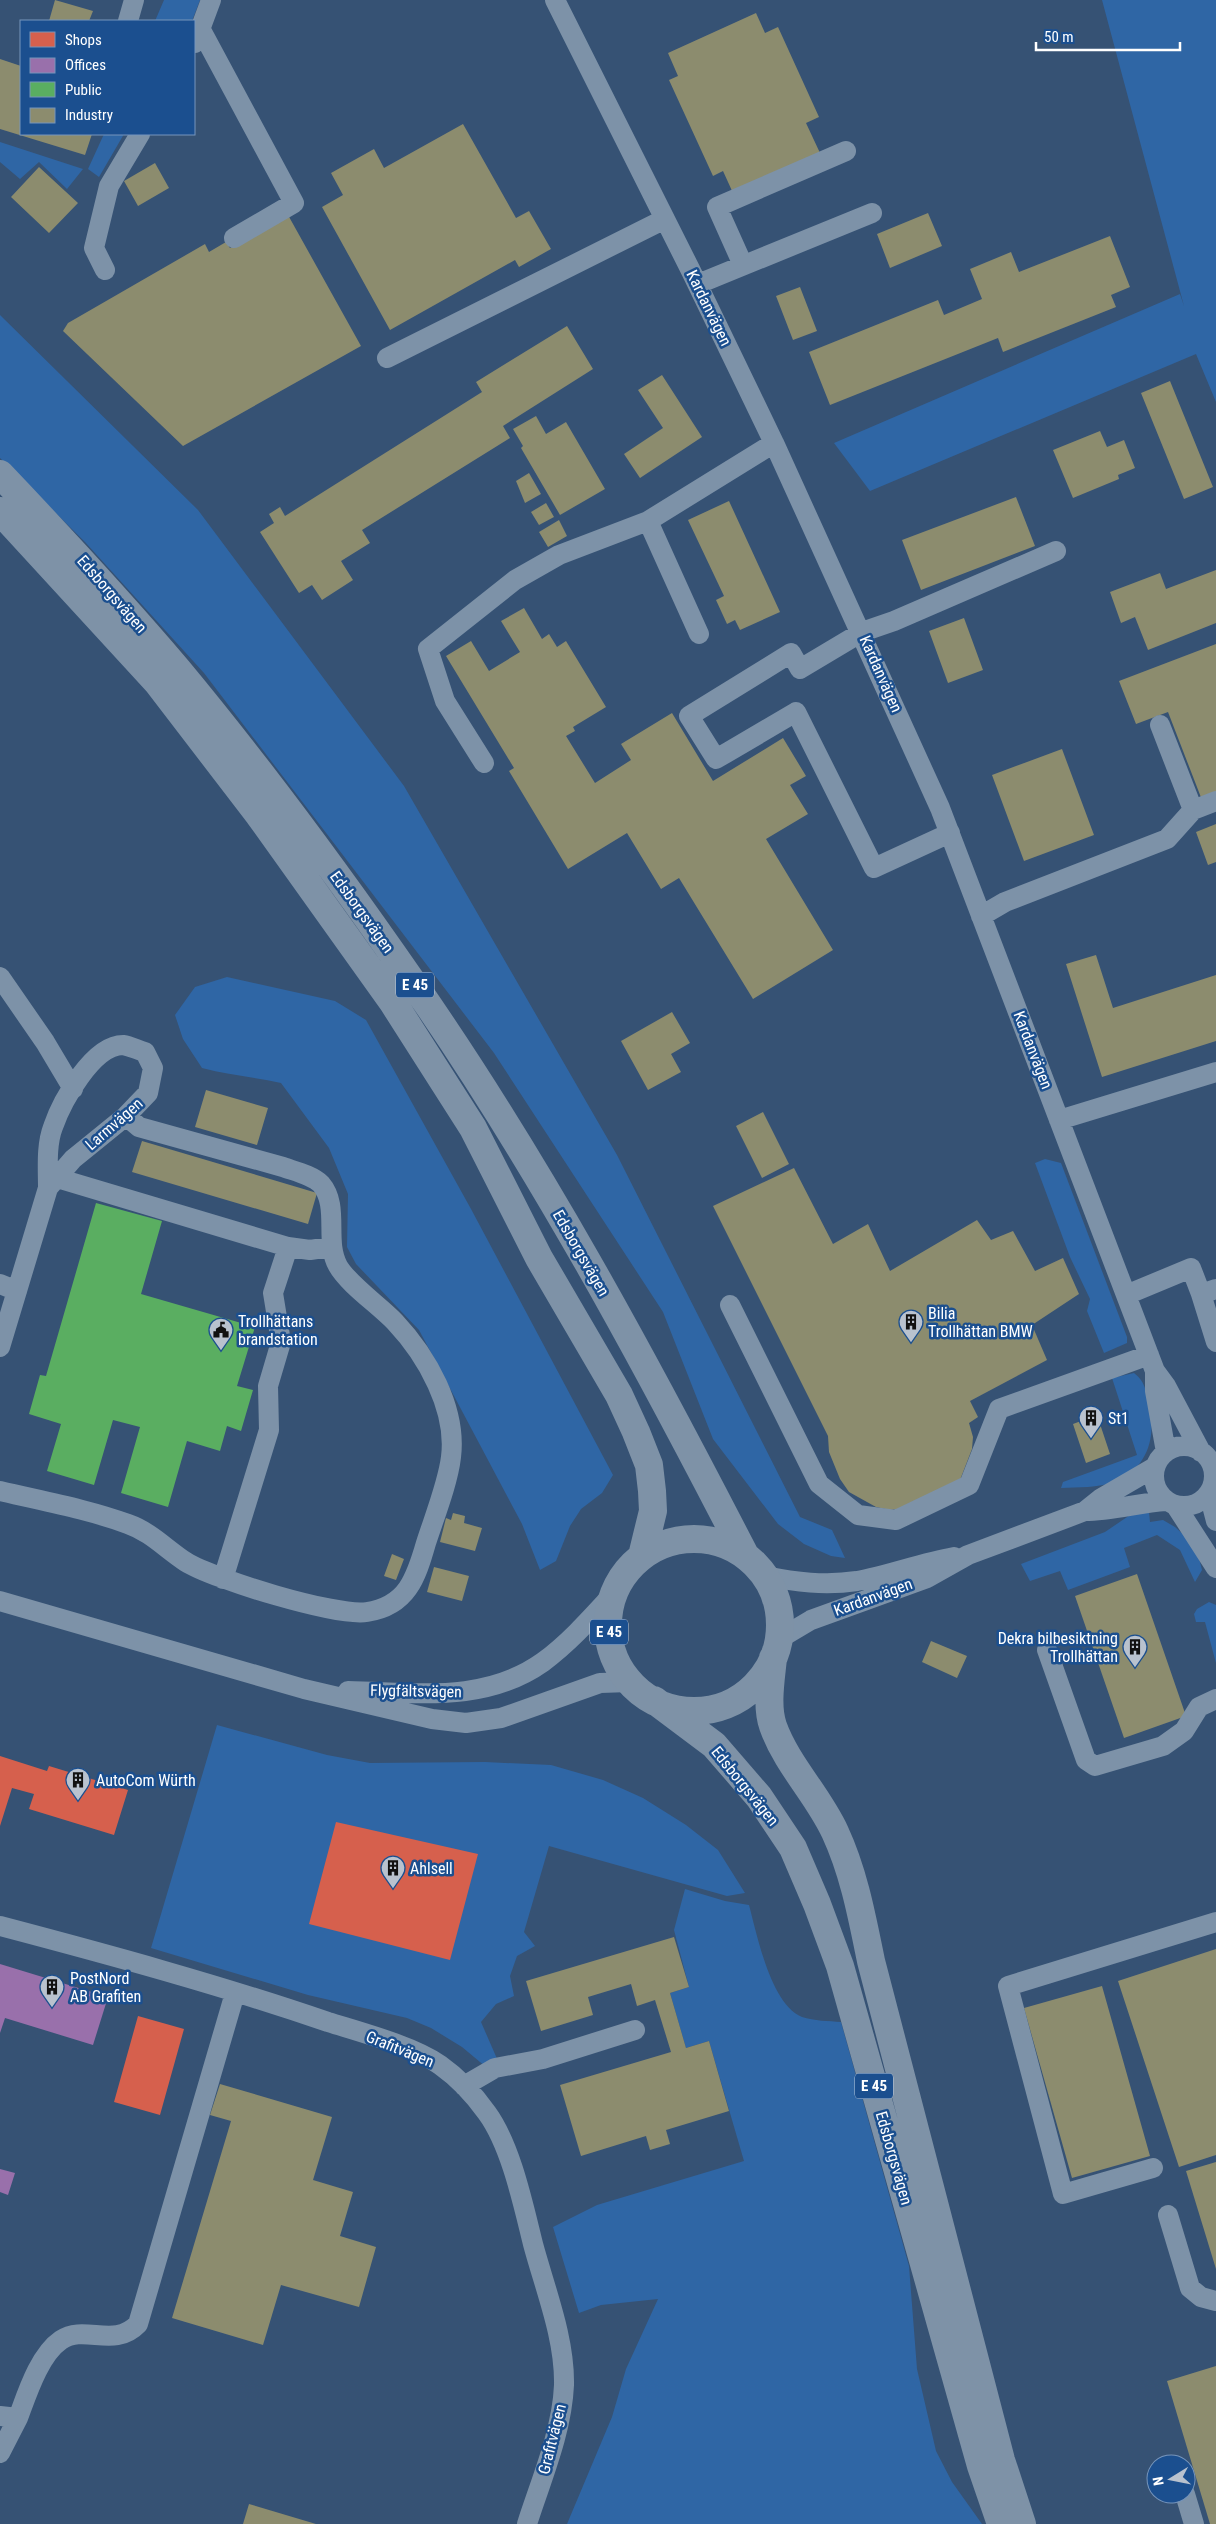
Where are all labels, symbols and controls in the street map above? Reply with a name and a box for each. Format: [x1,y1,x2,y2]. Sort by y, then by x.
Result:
legend [20,20,195,135]
scale bar [1036,20,1180,52]
text: 50 m [1044,28,1074,46]
text: Shops [65,31,102,49]
text: Offices [65,56,106,74]
text: Public [65,81,102,99]
text: Industry [65,106,113,124]
street label: Kardanvägen [682,267,736,349]
street label: Edsborgsvägen [73,551,151,637]
street label: Kardanvägen [856,633,906,715]
street label: Edsborgsvägen [326,867,398,957]
road number: E 45 [396,972,434,998]
street label: Kardanvägen [1009,1008,1057,1092]
street label: Larmvägen [81,1094,147,1154]
street label: Edsborgsvägen [549,1207,613,1299]
place label: Bilia Trollhättan BMW [928,1304,1033,1341]
building icon: Bilia Trollhättan BMW [898,1309,924,1343]
place label: Trollhättans brandstation [238,1312,318,1349]
public building icon: Trollhättans brandstation [208,1317,234,1351]
building icon: St1 [1078,1405,1104,1439]
place label: St1 [1108,1409,1129,1428]
street label: Kardanvägen [831,1574,915,1620]
road number: E 45 [590,1620,628,1644]
place label: Dekra bilbesiktning Trollhättan [998,1629,1118,1666]
building icon: Dekra bilbesiktning Trollhättan [1122,1634,1148,1668]
street label: Flygfältsvägen [370,1681,462,1701]
street label: Edsborgsvägen [707,1743,783,1829]
building icon: AutoCom Würth [65,1767,91,1801]
place label: AutoCom Würth [96,1771,196,1790]
building icon: Ahlsell [380,1855,406,1889]
place label: Ahlsell [410,1859,453,1878]
place label: PostNord AB Grafiten [70,1969,141,2006]
building icon: PostNord AB Grafiten [39,1974,65,2008]
street label: Grafitvägen [363,2027,437,2071]
road number: E 45 [855,2074,893,2098]
street label: Edsborgsvägen [872,2109,916,2207]
street label: Grafitvägen [534,2402,570,2476]
north arrow [1146,2454,1196,2504]
text: N [1150,2476,1167,2487]

